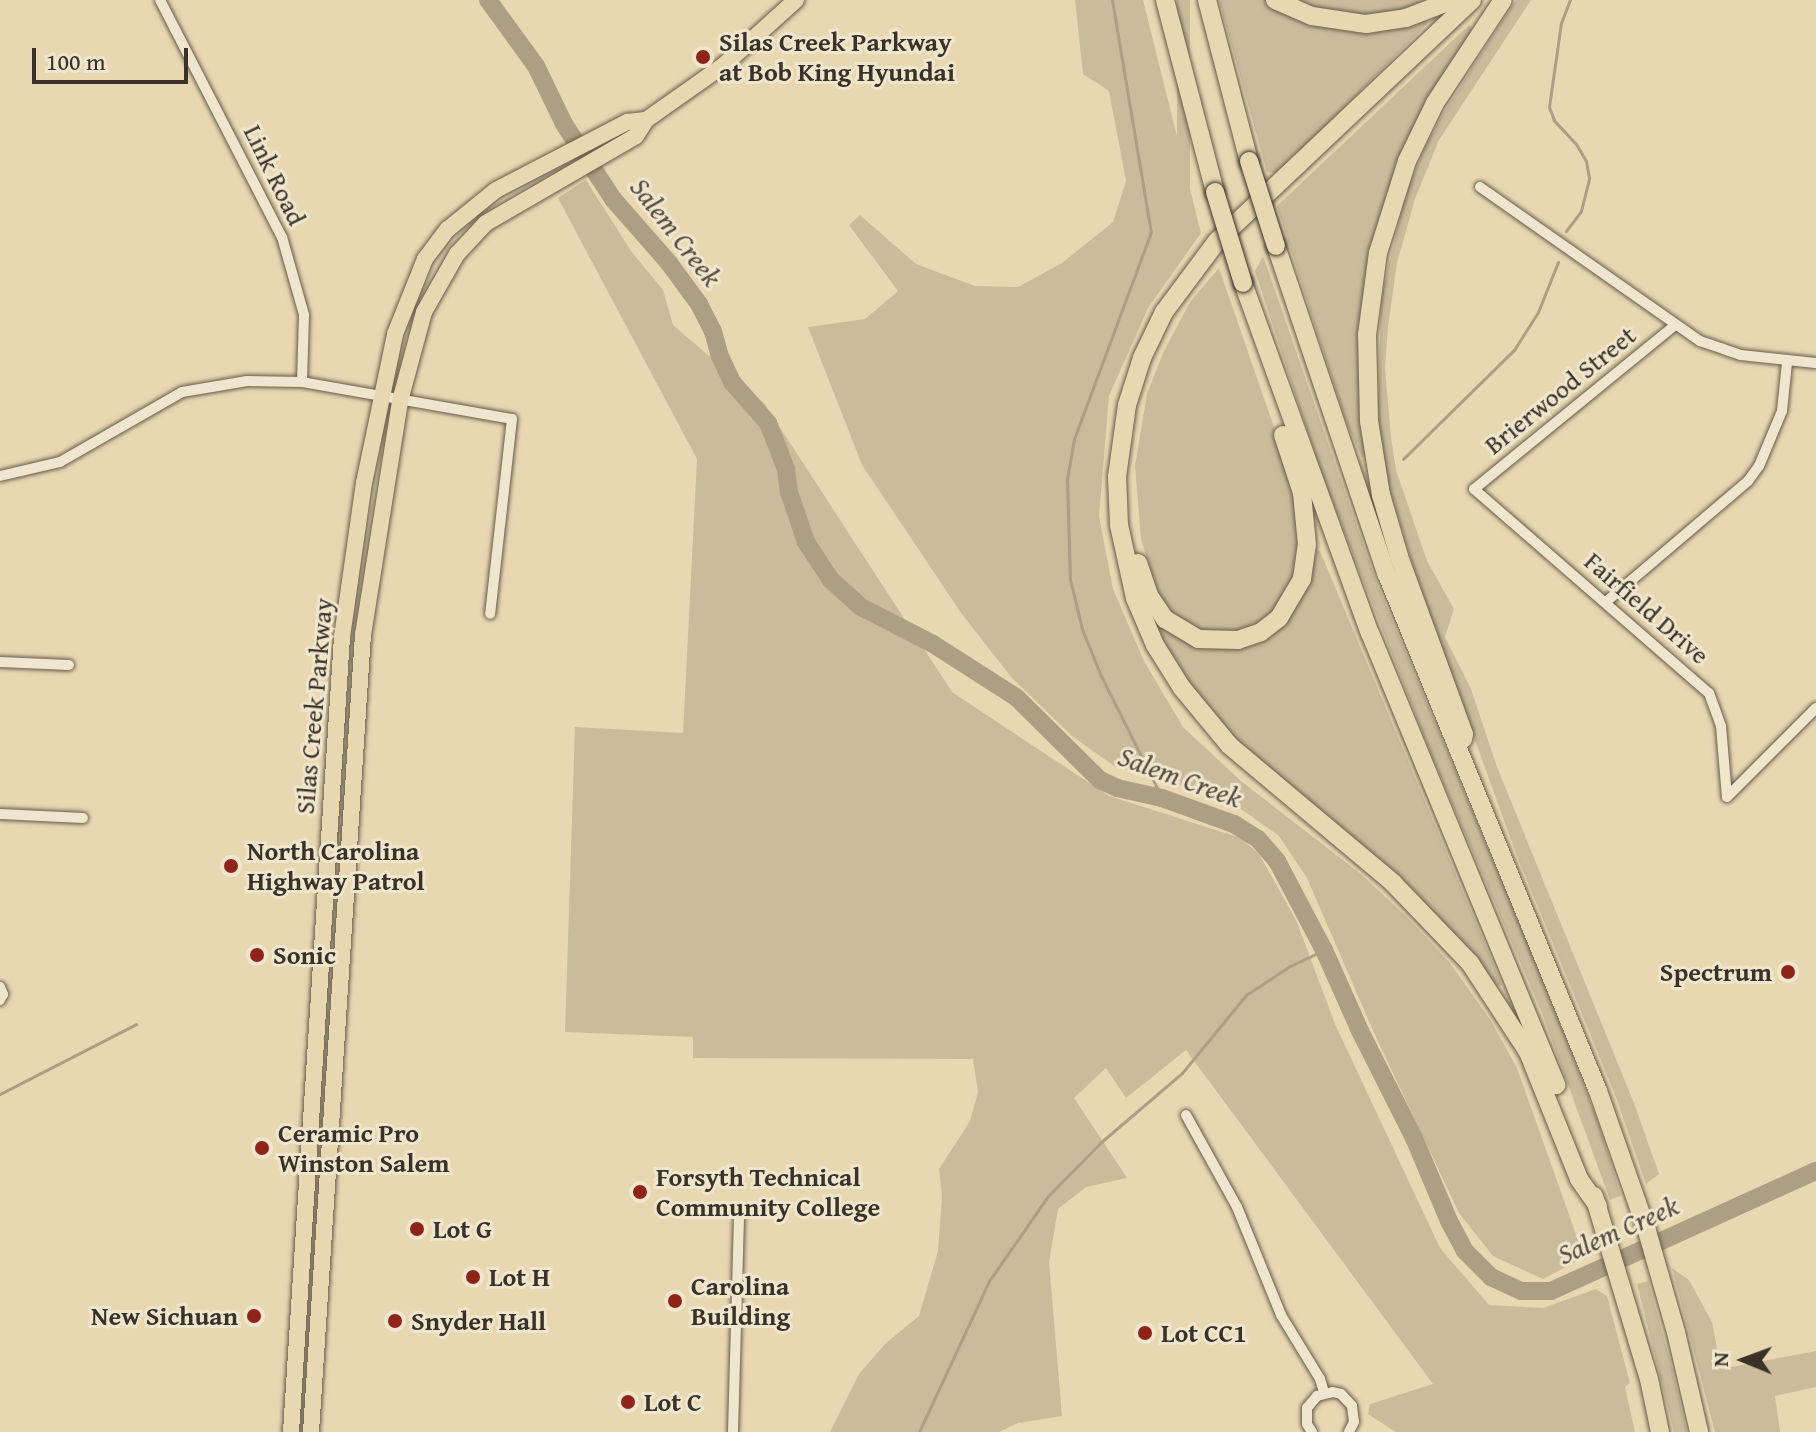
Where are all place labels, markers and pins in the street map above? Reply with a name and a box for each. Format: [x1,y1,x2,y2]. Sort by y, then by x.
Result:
place label: Silas Creek Parkway at Bob King Hyundai [719,26,955,88]
marker: Silas Creek Parkway at Bob King Hyundai [694,48,712,66]
place label: North Carolina Highway Patrol [247,835,425,896]
marker: North Carolina Highway Patrol [222,857,240,875]
place label: Sonic [273,939,336,971]
marker: Sonic [248,946,266,964]
place label: Spectrum [1660,956,1772,988]
marker: Spectrum [1779,963,1797,981]
place label: Ceramic Pro Winston Salem [278,1117,450,1178]
marker: Ceramic Pro Winston Salem [253,1139,271,1157]
place label: Forsyth Technical Community College [656,1161,880,1222]
marker: Forsyth Technical Community College [631,1183,649,1201]
place label: Lot G [433,1213,492,1245]
marker: Lot G [408,1220,426,1238]
place label: Lot H [489,1261,550,1293]
marker: Lot H [464,1268,482,1286]
place label: Carolina Building [691,1270,790,1332]
marker: Carolina Building [666,1292,684,1310]
place label: New Sichuan [91,1300,238,1332]
place label: Snyder Hall [411,1305,546,1337]
marker: New Sichuan [245,1307,263,1325]
marker: Snyder Hall [386,1312,404,1330]
place label: Lot CC1 [1161,1317,1247,1349]
marker: Lot CC1 [1136,1324,1154,1342]
place label: Lot C [644,1386,702,1418]
marker: Lot C [619,1393,637,1411]

